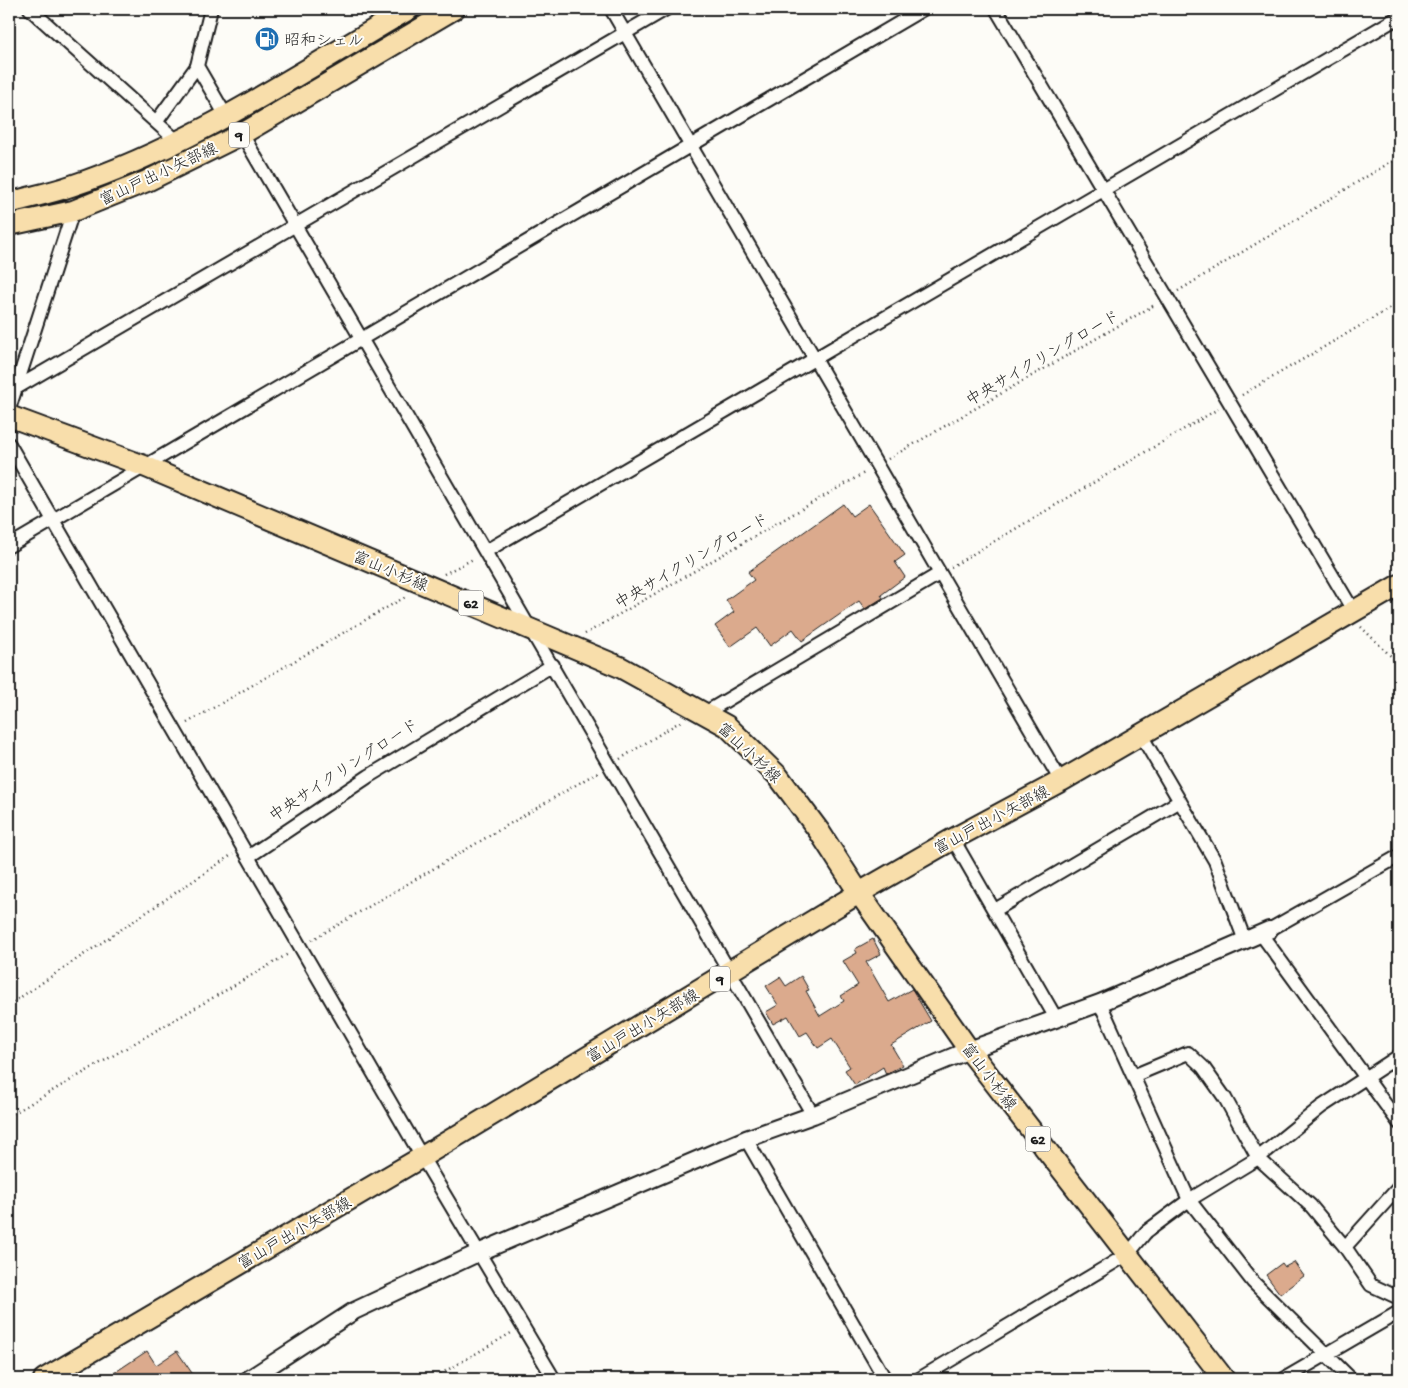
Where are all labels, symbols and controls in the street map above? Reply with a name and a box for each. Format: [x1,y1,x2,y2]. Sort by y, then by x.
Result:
fuel station icon: 昭和シェル [254,26,280,52]
place label: 昭和シェル [284,32,364,52]
road number: 9 [229,122,249,148]
street label: 富山戸出小矢部線 [97,139,222,212]
street label: 中央サイクリングロード [963,307,1124,412]
street label: 中央サイクリングロード [612,510,773,615]
street label: 富山小杉線 [349,547,431,598]
road number: 62 [458,590,484,616]
street label: 中央サイクリングロード [266,716,423,827]
street label: 富山小杉線 [712,719,785,789]
street label: 富山戸出小矢部線 [931,782,1054,861]
road number: 9 [710,966,730,992]
street label: 富山戸出小矢部線 [583,985,704,1069]
street label: 富山小杉線 [956,1039,1020,1116]
road number: 62 [1026,1126,1050,1152]
street label: 富山戸出小矢部線 [235,1193,356,1275]

